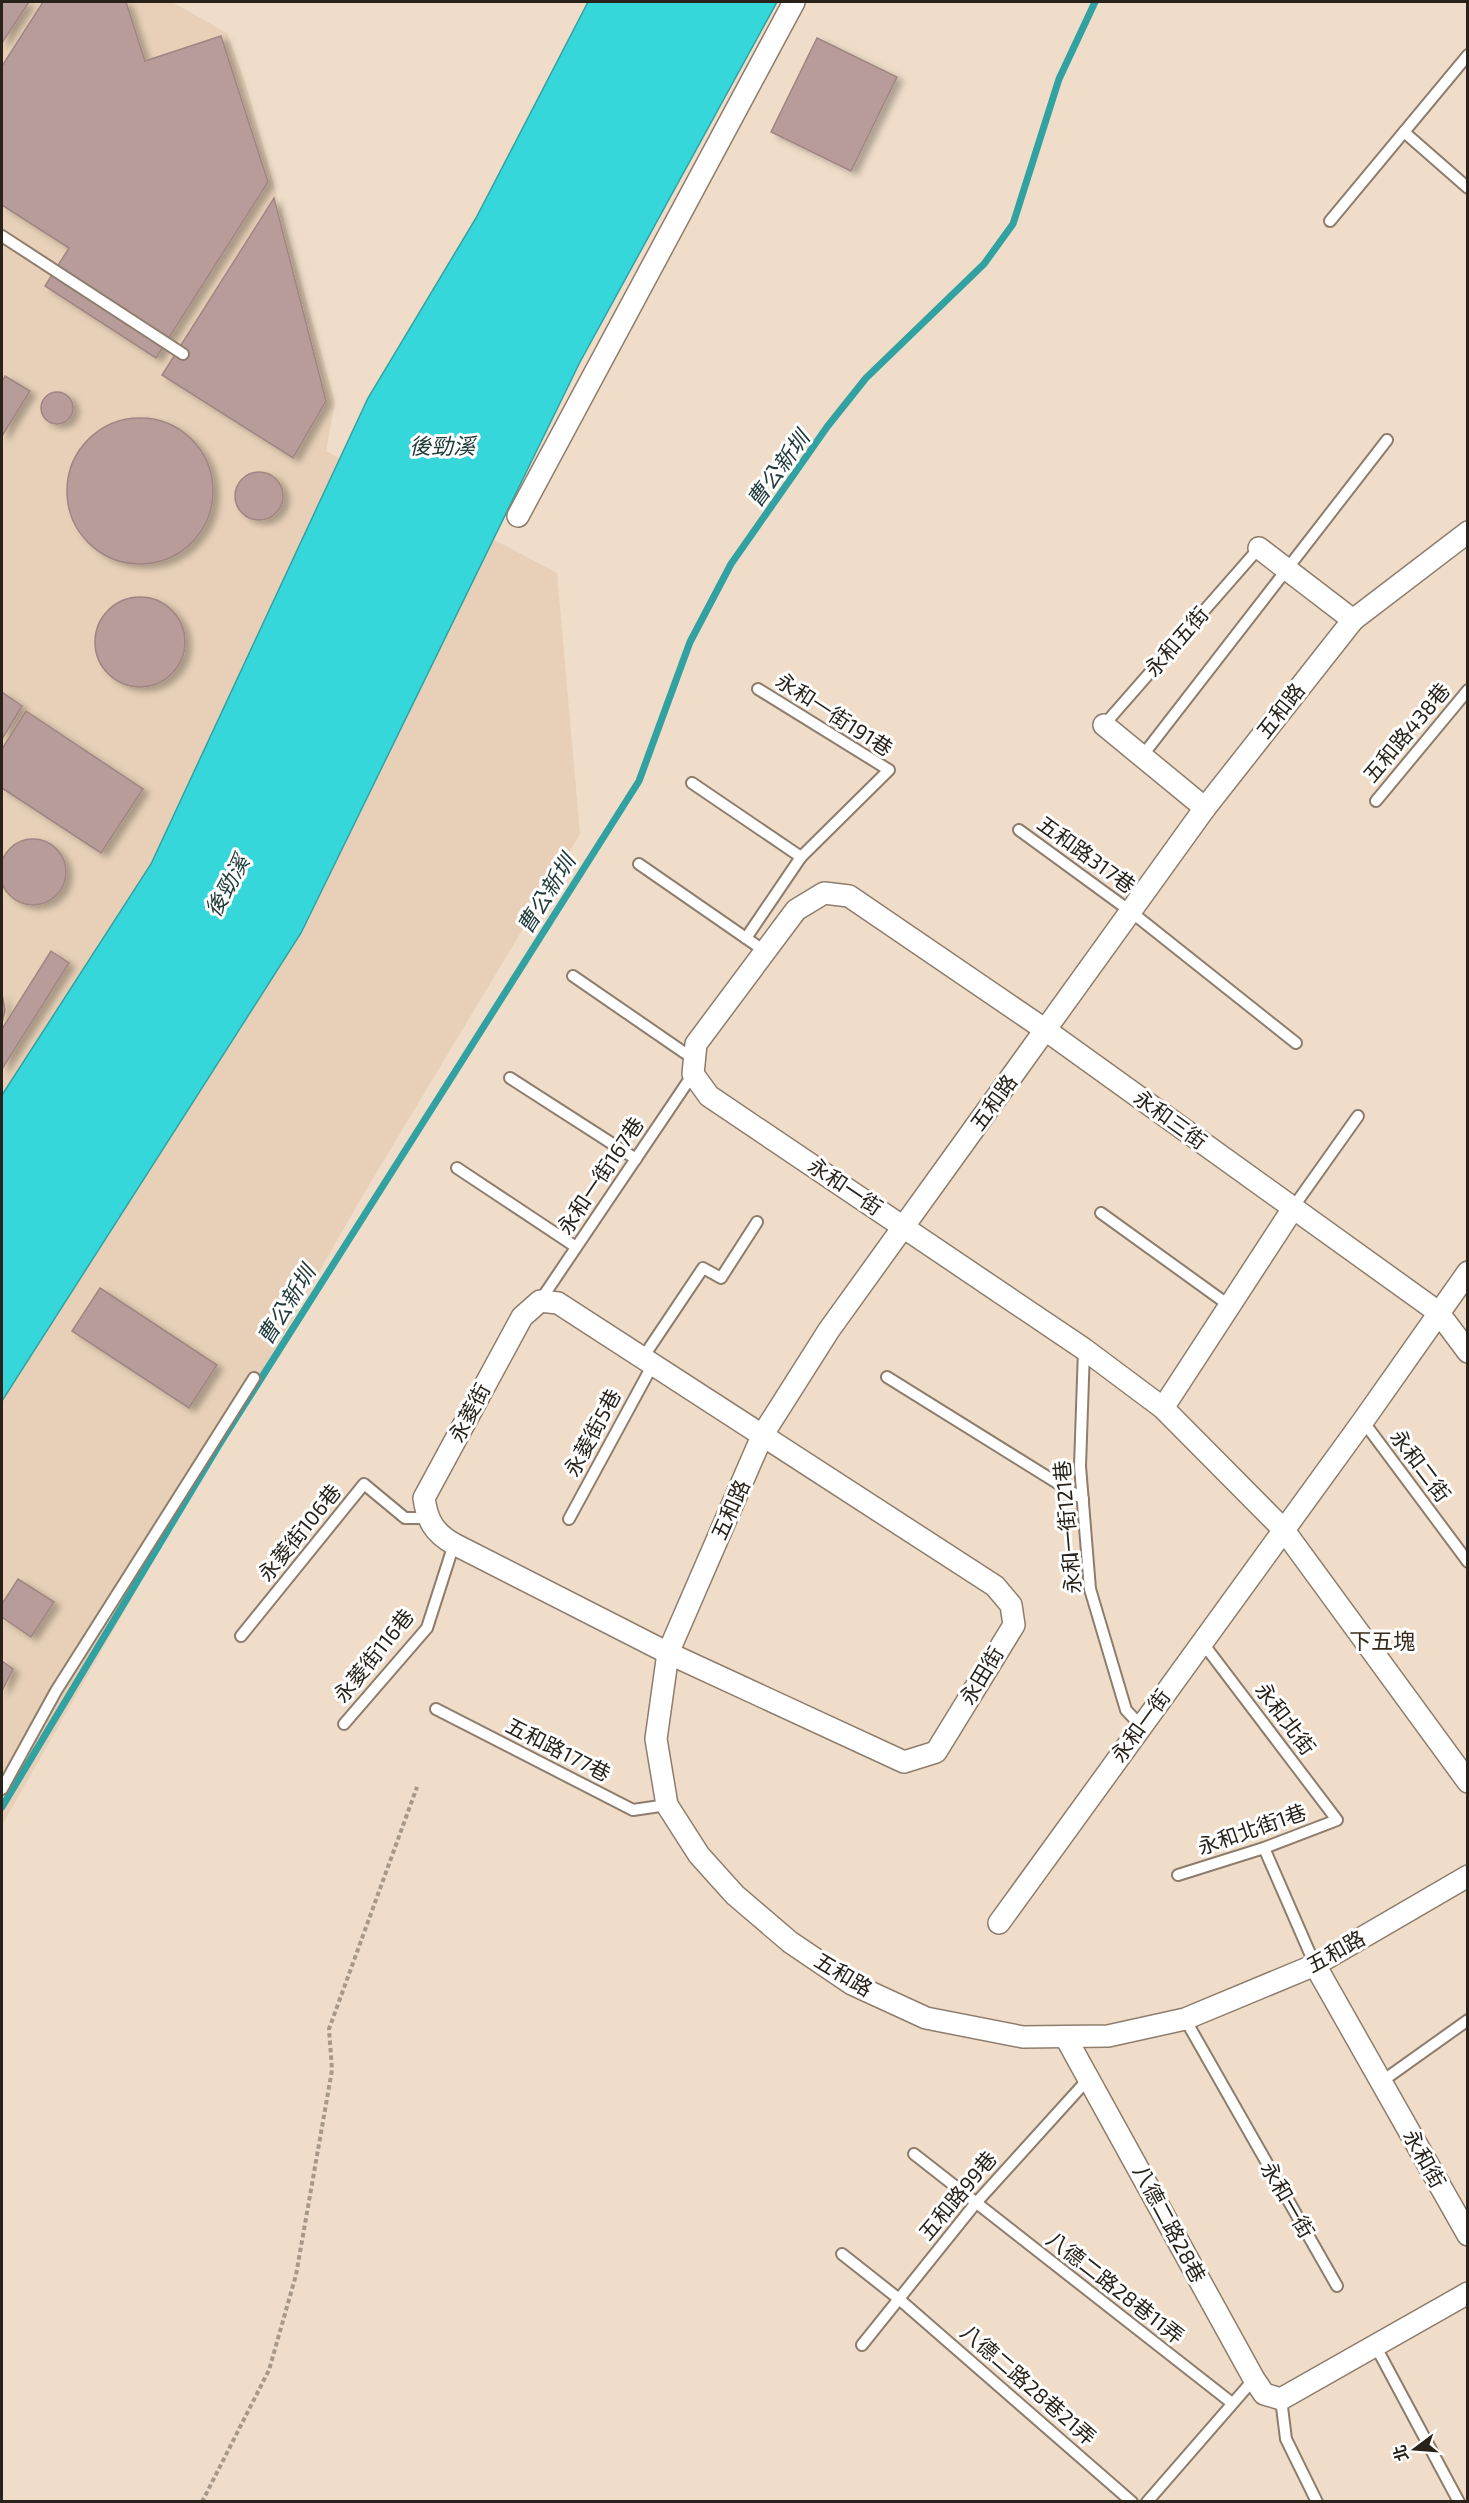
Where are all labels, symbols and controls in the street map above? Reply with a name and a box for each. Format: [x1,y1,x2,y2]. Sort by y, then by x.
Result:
water label: 曹公新圳 [741,423,815,512]
water label: 後勁溪 [409,432,478,458]
street label: 永和五街 [1139,601,1213,681]
street label: 永和一街191巷 [772,667,898,761]
street label: 五和路 [1251,678,1309,743]
street label: 五和路438巷 [1357,678,1454,787]
street label: 五和路317巷 [1033,810,1141,898]
water label: 曹公新圳 [511,847,581,938]
water label: 後勁溪 [199,848,255,921]
street label: 五和路 [964,1069,1021,1135]
street label: 永和三街 [1130,1084,1212,1154]
street label: 永和一街167巷 [551,1112,648,1239]
street label: 永和一街 [804,1152,888,1220]
water label: 曹公新圳 [251,1258,321,1349]
street label: 永菱街 [443,1379,495,1446]
street label: 永菱街5巷 [558,1384,625,1480]
street label: 永和二街 [1386,1424,1456,1506]
street label: 永和一街121巷 [1048,1460,1085,1595]
street label: 五和路 [705,1476,754,1543]
street label: 永菱街106巷 [252,1479,345,1585]
street label: 永菱街116巷 [328,1603,418,1707]
district label: 下五塊 [1349,1627,1415,1653]
street label: 永田街 [954,1642,1008,1709]
street label: 永和北街 [1251,1677,1321,1759]
street label: 永和一街 [1105,1684,1175,1766]
street label: 五和路177巷 [502,1712,615,1786]
street label: 永和北街1巷 [1194,1798,1309,1859]
street label: 五和路 [1302,1924,1369,1977]
street label: 五和路 [810,1947,877,2001]
street label: 永和街 [1399,2125,1452,2192]
street label: 五和路99巷 [913,2146,1001,2244]
street label: 永和一街 [1256,2157,1320,2242]
street label: 八德二路28巷 [1129,2160,1212,2286]
street label: 八德二路28巷11弄 [1042,2225,1190,2348]
street label: 八德二路28巷21弄 [956,2318,1102,2449]
north arrow [1385,2419,1445,2479]
text: 北 [1389,2443,1411,2464]

